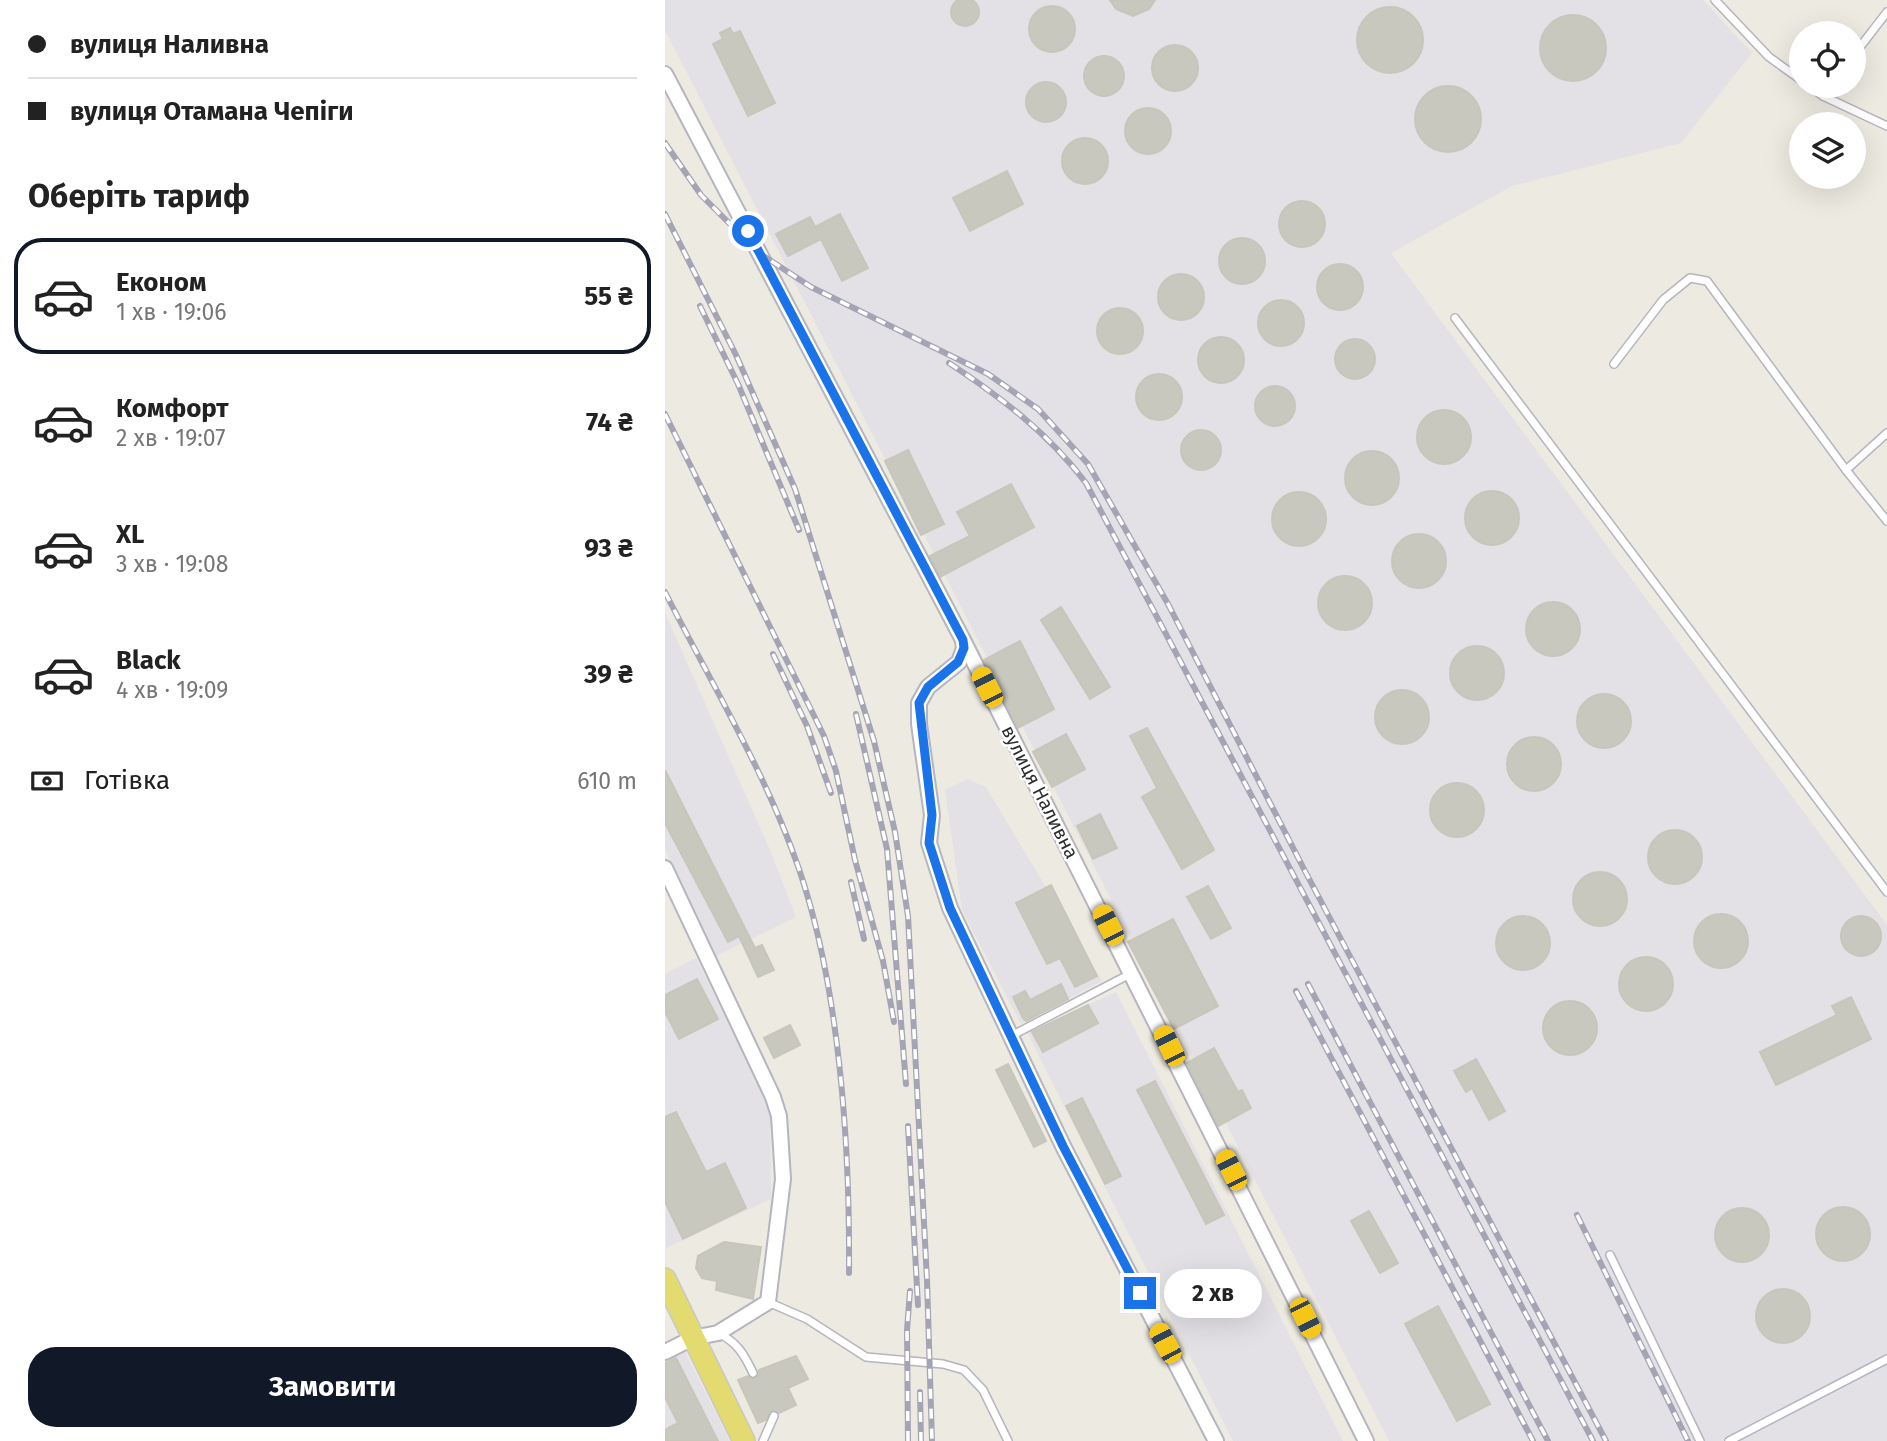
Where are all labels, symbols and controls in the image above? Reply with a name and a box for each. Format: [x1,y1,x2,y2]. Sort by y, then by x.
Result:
map controls [1789,21,1866,189]
button: locate [1789,21,1866,98]
text: вулиця Наливна [70,29,269,60]
text: вулиця Отамана Чепіги [70,96,354,127]
button: layers [1789,112,1866,189]
text: Оберіть тариф [28,177,250,215]
route start [732,215,764,247]
icon: car [32,265,95,328]
text: Економ [116,267,206,298]
text: 55 ₴ [584,281,633,312]
text: 1 хв · 19:06 [116,298,227,326]
icon: car [32,391,95,454]
text: Комфорт [116,393,229,424]
text: 74 ₴ [586,407,633,438]
text: 2 хв · 19:07 [116,424,225,452]
icon: car [32,517,95,580]
text: XL [116,519,144,550]
text: 93 ₴ [584,533,633,564]
text: 3 хв · 19:08 [116,550,228,578]
icon: car [32,643,95,706]
text: Black [116,645,181,676]
text: 39 ₴ [584,659,633,690]
car [969,664,1006,710]
text: 4 хв · 19:09 [116,676,228,704]
street label: вулиця Наливна [997,722,1083,862]
icon: cash [28,762,66,800]
text: Готівка [84,765,170,796]
text: 610 m [577,767,637,795]
car [1090,902,1127,948]
car [1151,1023,1188,1069]
car [1213,1147,1250,1193]
callout: 2 хв [1165,1268,1263,1318]
route end [1124,1277,1156,1309]
text: 2 хв [1192,1279,1234,1307]
car [1287,1295,1324,1341]
car [1146,1320,1185,1366]
button: Замовити [28,1347,637,1427]

